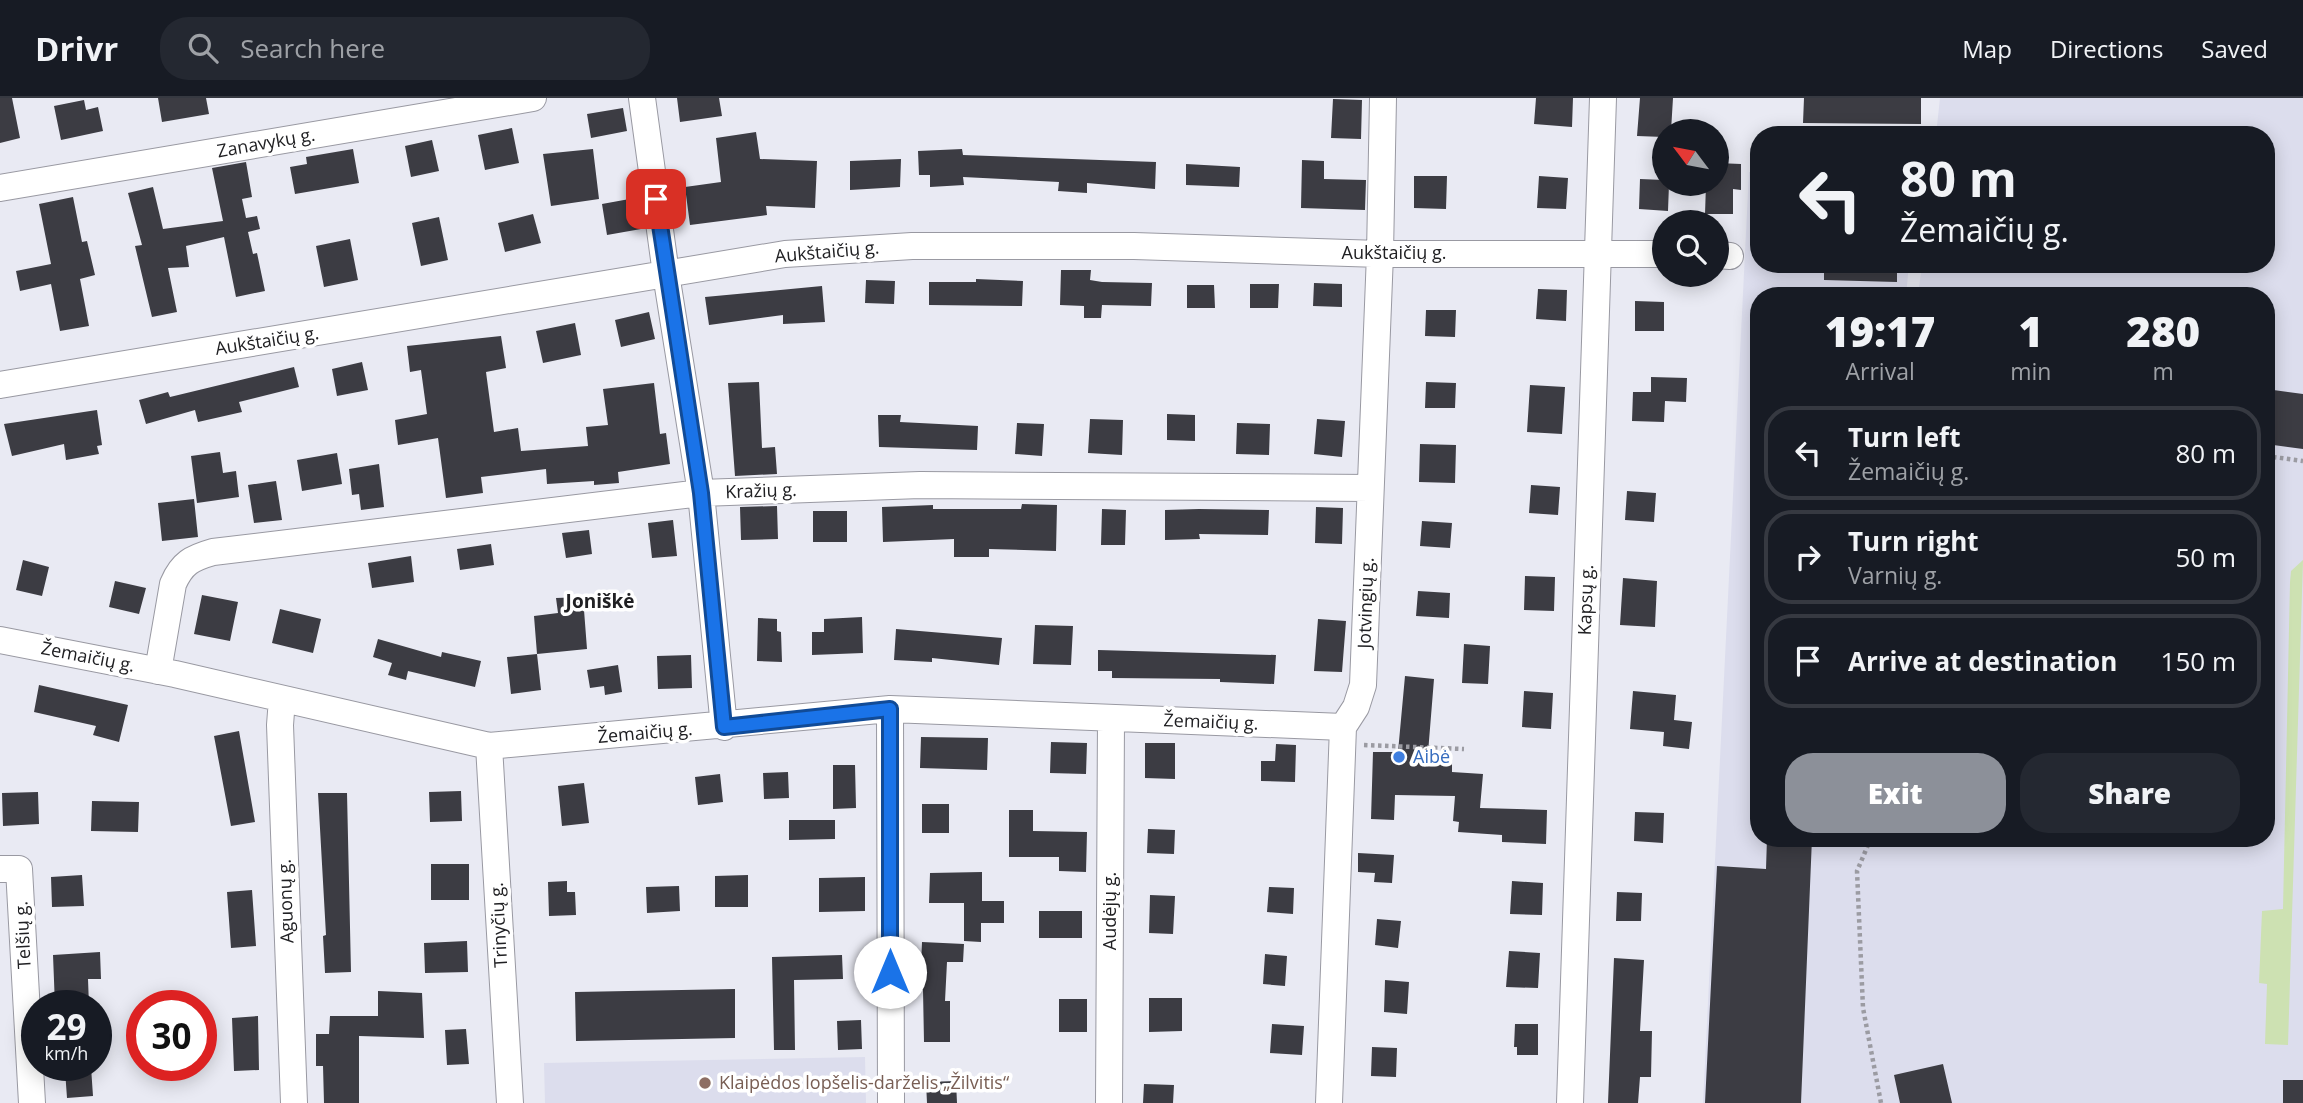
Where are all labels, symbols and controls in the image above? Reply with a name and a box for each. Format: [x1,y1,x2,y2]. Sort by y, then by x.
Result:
search box [160,17,650,80]
text: Drivr [35,26,118,71]
icon: search [184,29,222,67]
text: Search here [240,30,385,66]
text: Map [1962,32,2012,65]
text: Directions [2050,32,2163,65]
text: Saved [2201,32,2268,65]
north arrow [1652,119,1729,196]
map controls [1652,119,1729,287]
street label: Zanavykų g. [215,122,317,162]
text: 80 m [1900,145,2017,211]
icon: left [1785,154,1876,245]
pin [626,169,686,229]
icon: arrive [637,180,675,218]
text: Žemaičių g. [1900,208,2069,251]
button: search [1652,210,1729,287]
street label: Aukštaičių g. [774,234,880,268]
street label: Aukštaičių g. [1342,240,1446,264]
text: 19:17 [1825,302,1935,359]
text: 1 [2019,302,2043,359]
text: 280 [2126,302,2200,359]
street label: Aukštaičių g. [213,320,320,360]
text: Arrival [1846,355,1915,387]
text: min [2010,355,2051,387]
text: m [2153,355,2174,387]
text: Turn left [1848,419,1960,455]
icon: left [1789,434,1827,472]
text: 80 m [2175,435,2236,471]
text: Žemaičių g. [1848,455,1969,487]
street label: Kražių g. [725,477,797,503]
text: Turn right [1848,523,1979,559]
icon: right [1789,538,1827,576]
text: 50 m [2175,539,2236,575]
street label: Jotvingių g. [1351,557,1379,651]
text: Varnių g. [1848,559,1942,591]
street label: Kapsų g. [1572,564,1598,636]
district label: Joniškė [564,588,634,614]
street label: Žemaičių g. [39,635,137,677]
icon: arrive [1789,642,1827,680]
text: Arrive at destination [1848,643,2117,679]
text: 150 m [2161,643,2236,679]
street label: Žemaičių g. [1163,707,1259,735]
street label: Žemaičių g. [597,716,693,748]
place label: Aibė [1413,744,1450,768]
marker: Aibė [1391,749,1407,765]
button: Exit [1785,753,2006,833]
button: Share [2020,753,2240,833]
street label: Aguonų g. [272,859,298,944]
street label: Audėjų g. [1097,872,1121,950]
street label: Trinyčių g. [484,882,512,968]
street label: Telšių g. [8,901,36,970]
position arrow [853,935,927,1009]
speed limit sign: 30 [126,990,217,1081]
text: 29 [46,1003,87,1050]
text: km/h [45,1041,88,1065]
place label: Klaipėdos lopšelis-darželis „Žilvitis“ [719,1070,1010,1094]
marker: Klaipėdos lopšelis-darželis „Žilvitis“ [697,1075,713,1091]

